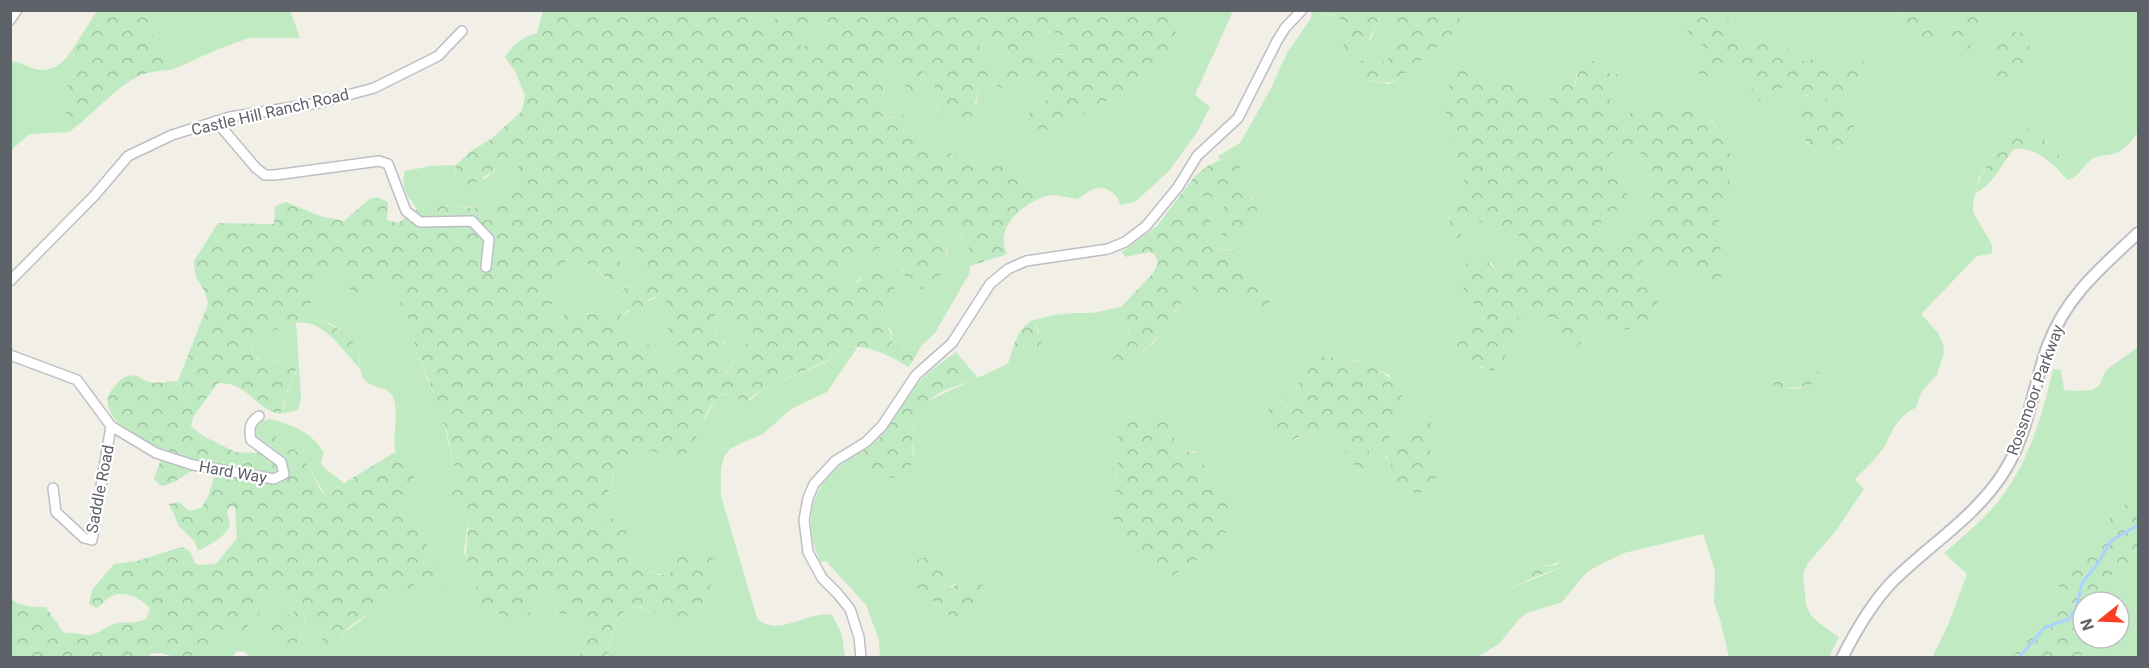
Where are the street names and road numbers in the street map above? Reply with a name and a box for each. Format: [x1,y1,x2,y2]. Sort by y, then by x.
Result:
street label: Castle Hill Ranch Road [189,85,351,139]
street label: Rossmoor Parkway [2003,322,2068,458]
street label: Saddle Road [82,443,118,535]
street label: Hard Way [198,457,269,487]

